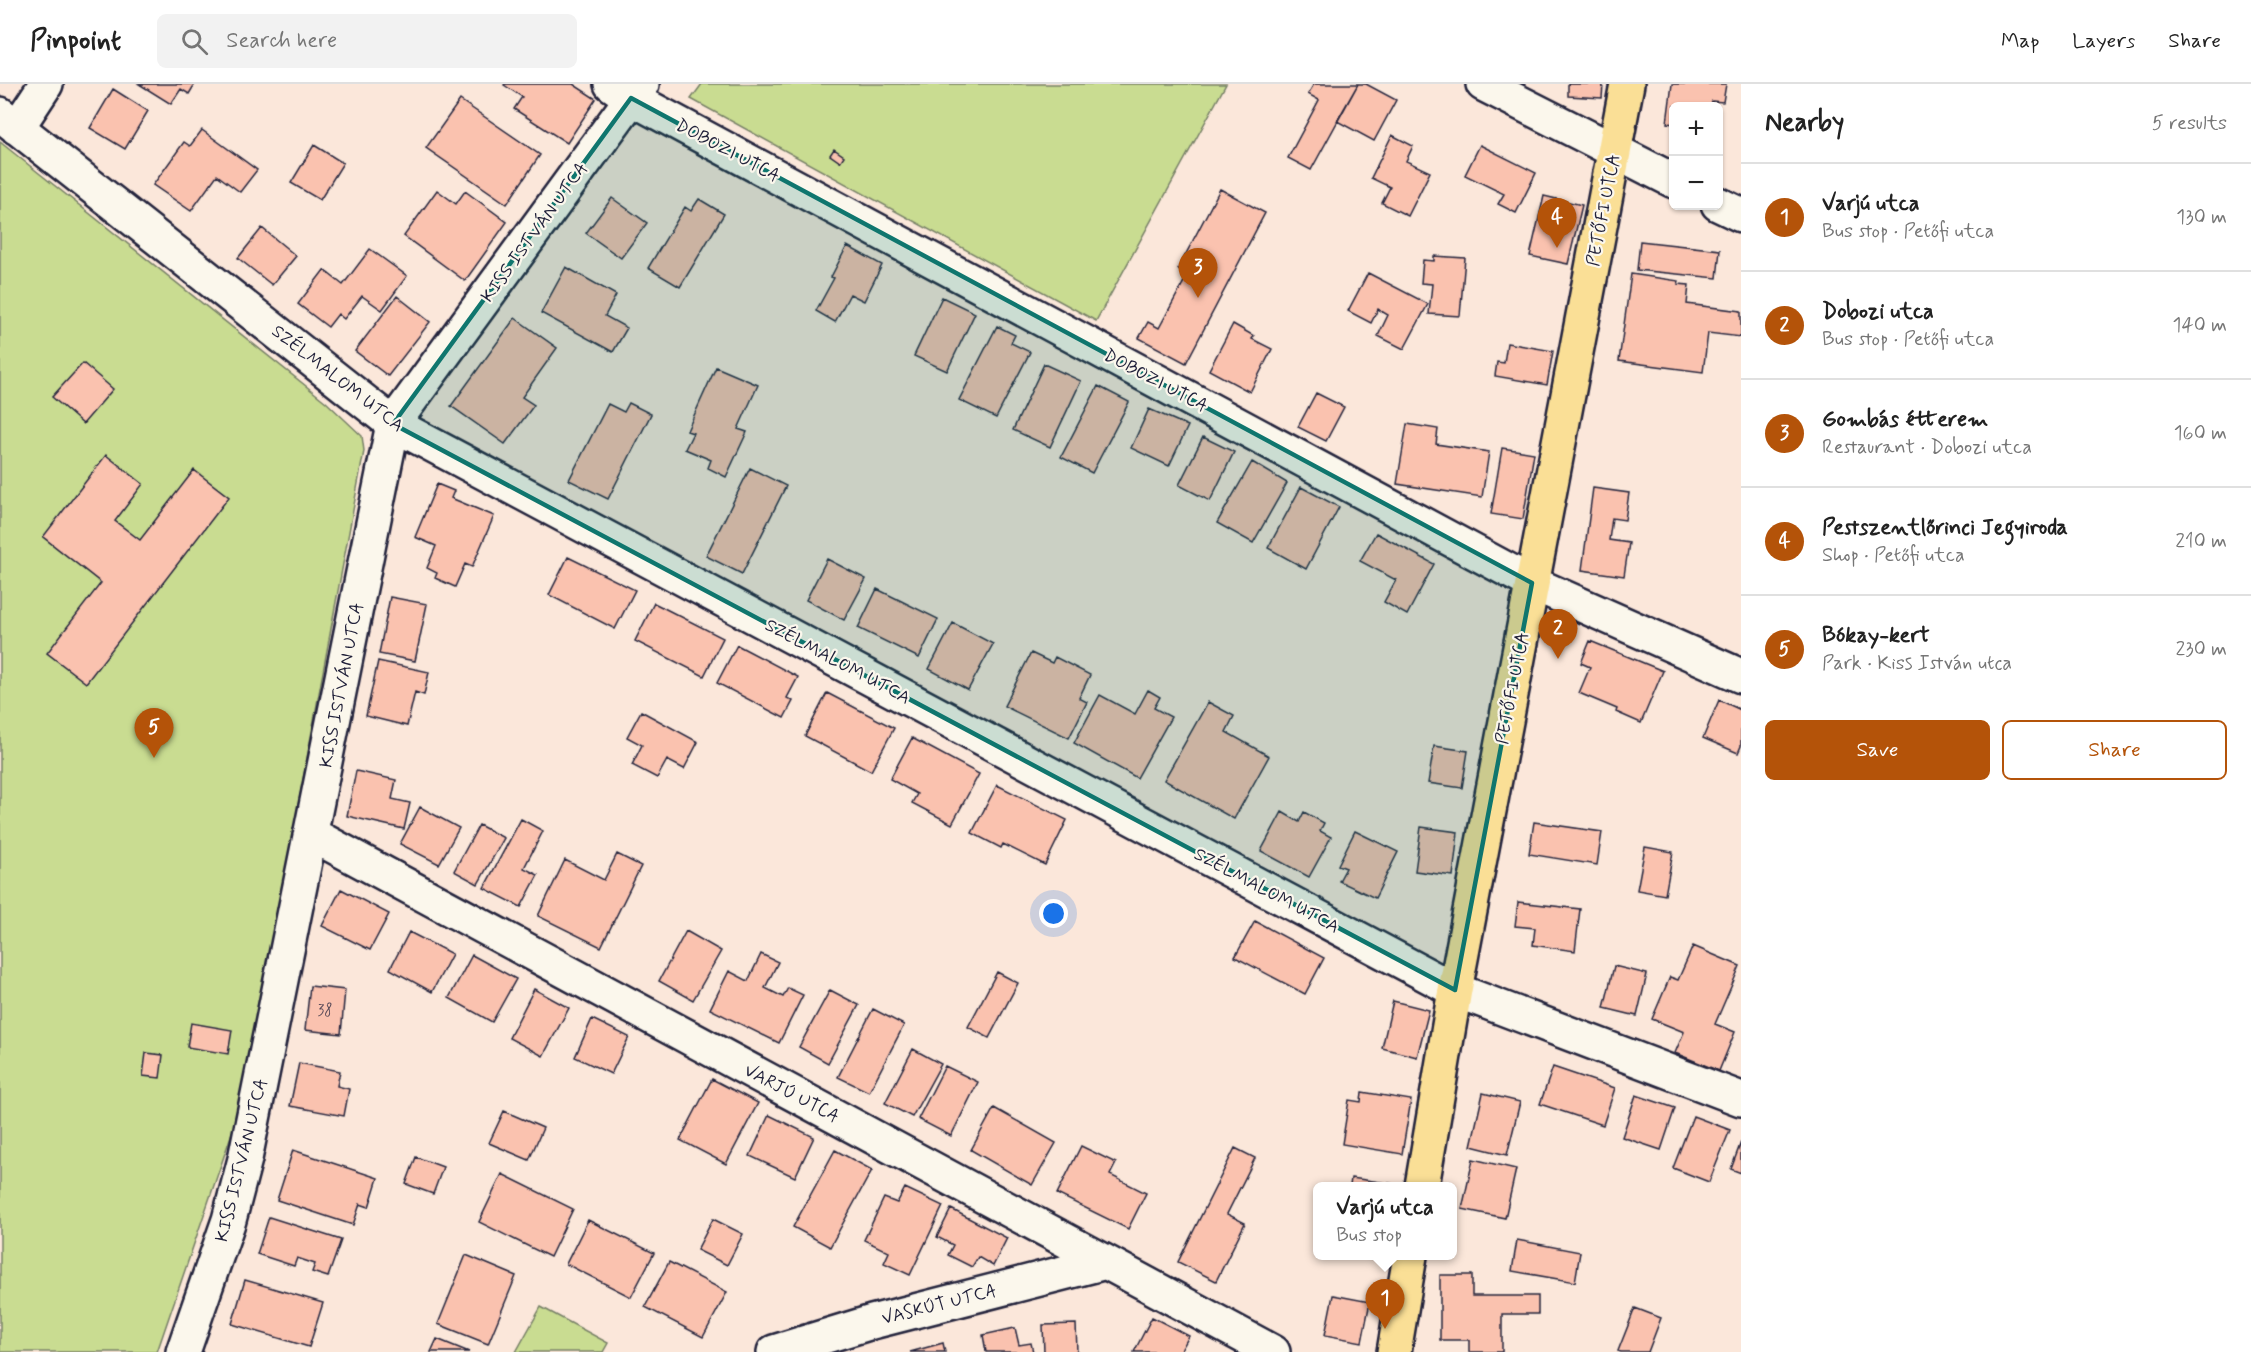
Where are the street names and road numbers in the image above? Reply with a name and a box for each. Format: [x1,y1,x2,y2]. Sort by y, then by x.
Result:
street label: DOBOZI UTCA [671,113,784,188]
street label: PETŐFI UTCA [1581,152,1627,268]
street label: KISS ISTVÁN UTCA [476,158,594,307]
street label: SZÉLMALOM UTCA [266,320,408,438]
street label: DOBOZI UTCA [1099,343,1212,418]
street label: KISS ISTVÁN UTCA [314,601,370,770]
street label: SZÉLMALOM UTCA [761,613,914,710]
street label: PETŐFI UTCA [1490,630,1536,746]
street label: SZÉLMALOM UTCA [1190,842,1343,939]
street label: VARJÚ UTCA [740,1059,843,1129]
street label: KISS ISTVÁN UTCA [210,1076,274,1244]
street label: VASKÚT UTCA [879,1279,999,1331]

